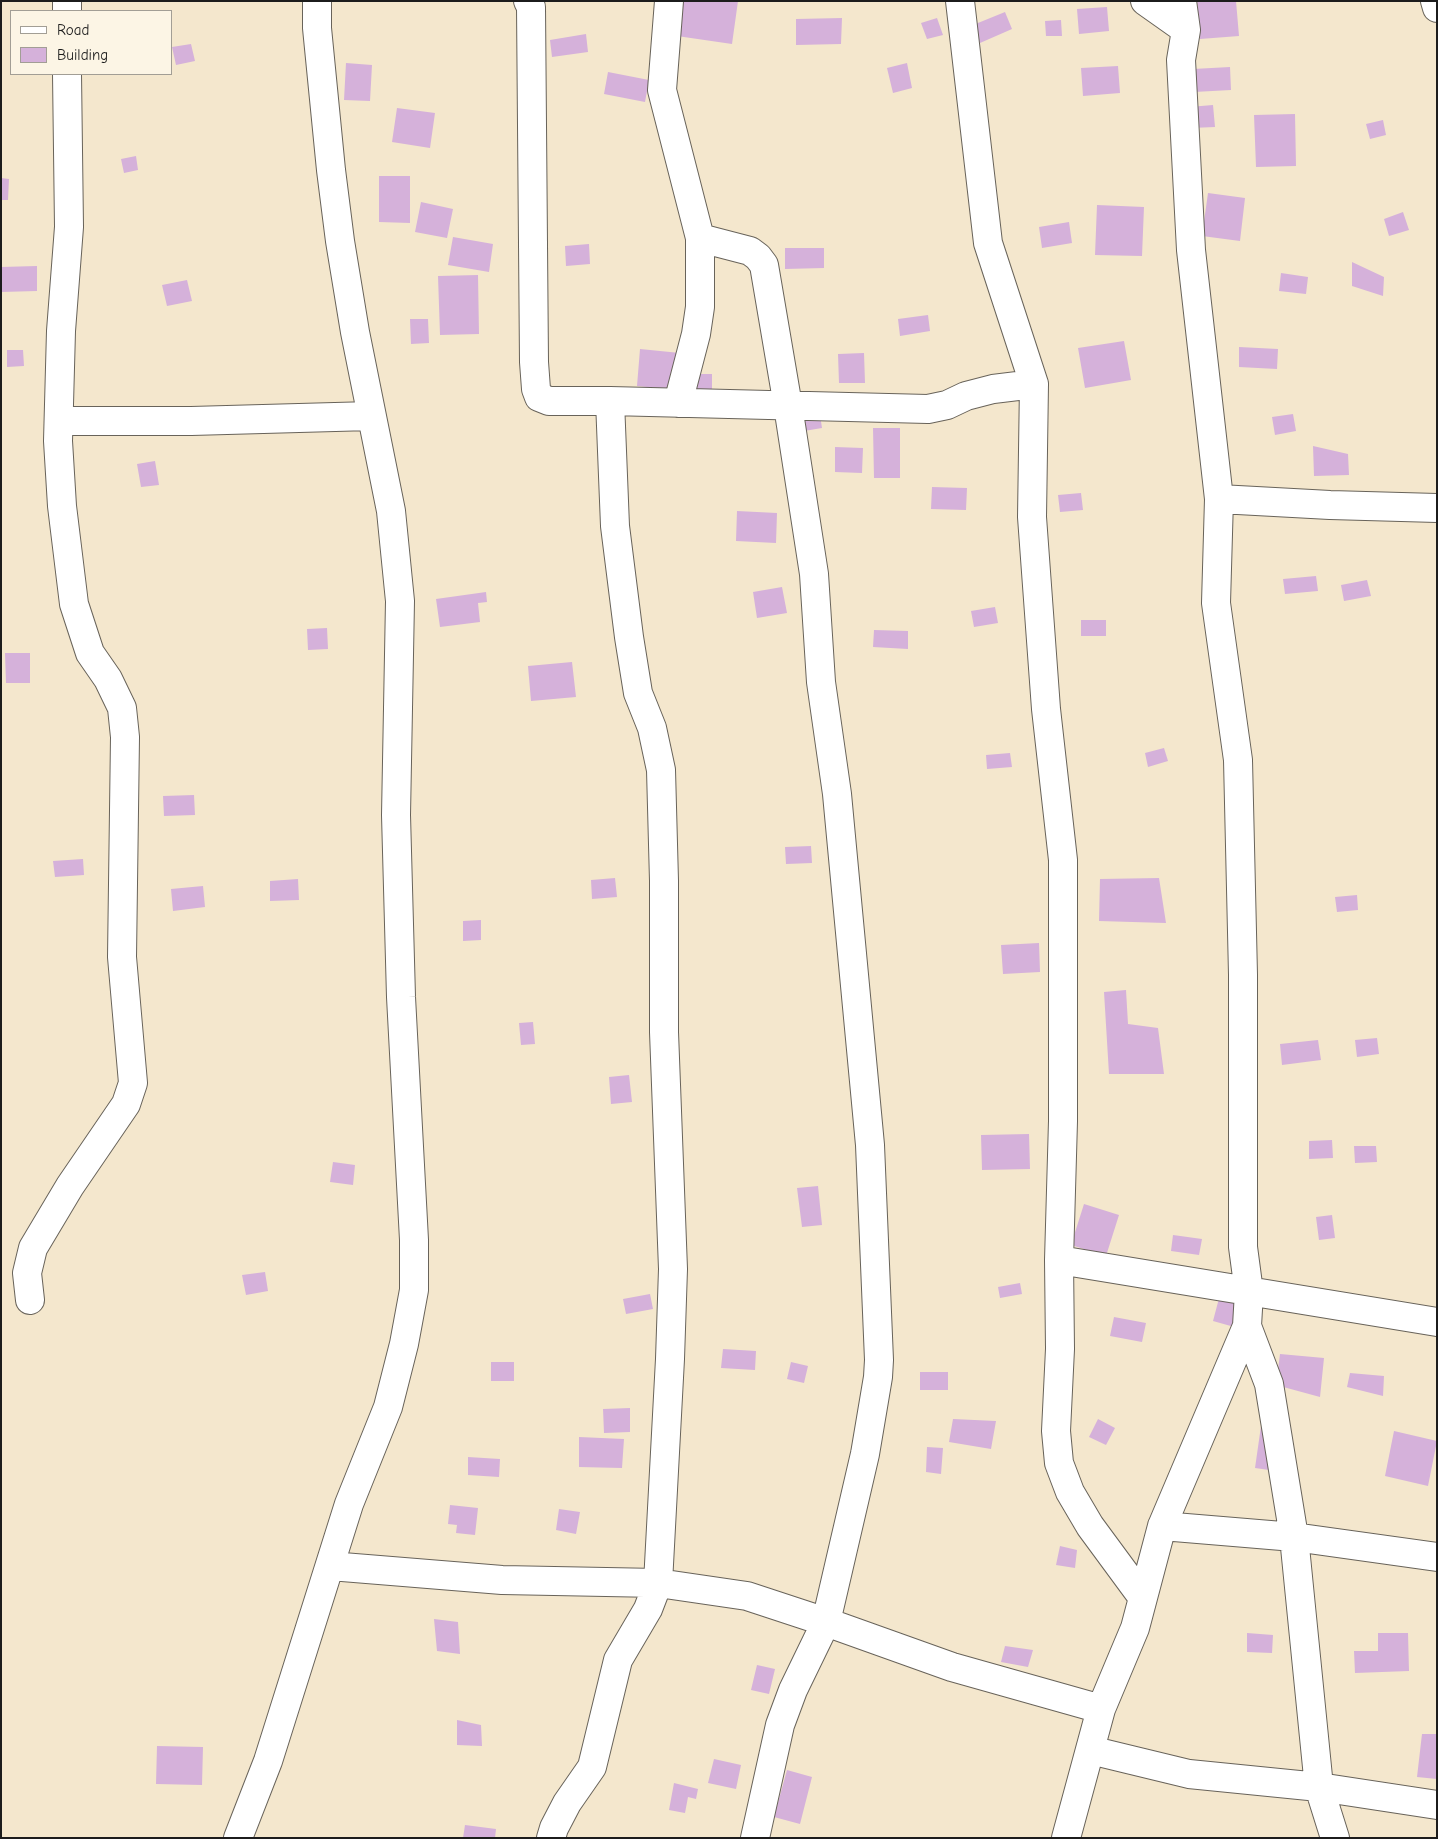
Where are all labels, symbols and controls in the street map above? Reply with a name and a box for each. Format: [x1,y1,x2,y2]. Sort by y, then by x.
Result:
legend [10,10,172,75]
text: Road [57,21,89,39]
text: Building [57,46,108,64]

